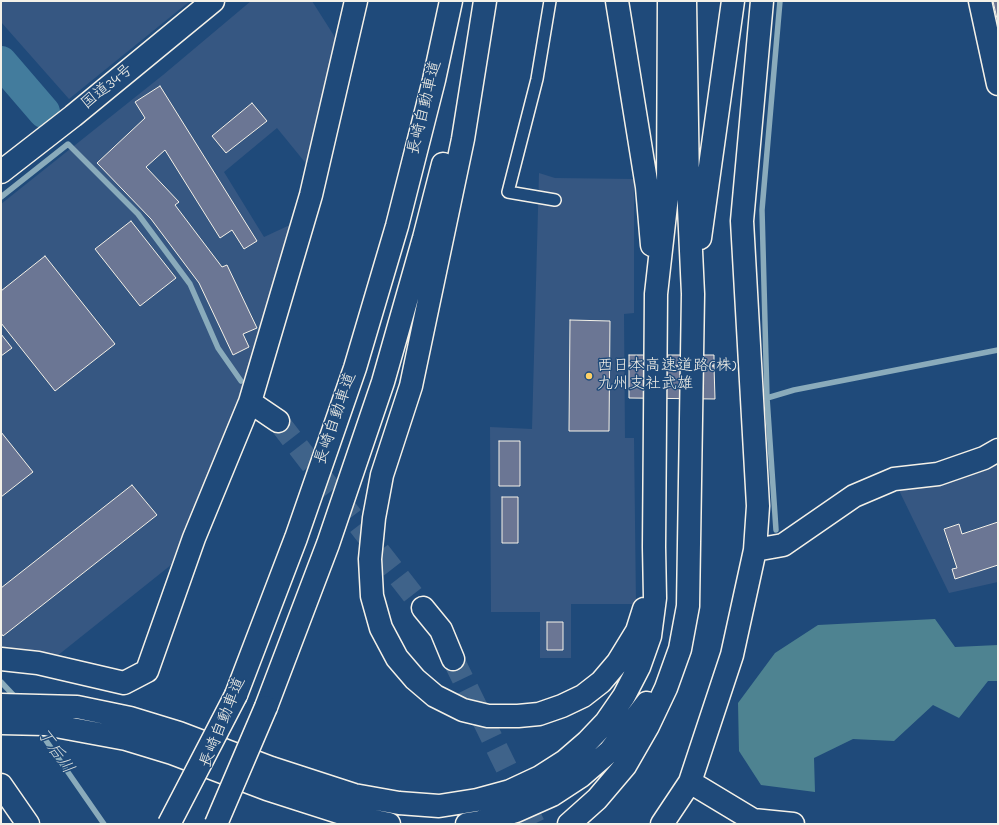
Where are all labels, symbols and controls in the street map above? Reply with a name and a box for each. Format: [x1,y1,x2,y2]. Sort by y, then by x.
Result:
street label: 長崎自動車道 [405,59,447,157]
street label: 国道34号 [78,61,138,115]
place label: 西日本高速道路(株) 九州支社武雄 [597,357,736,395]
street label: 長崎自動車道 [312,370,362,468]
marker: 西日本高速道路(株) 九州支社武雄 [584,371,594,381]
street label: 長崎自動車道 [197,675,251,771]
water label: 丁后川 [31,725,77,779]

